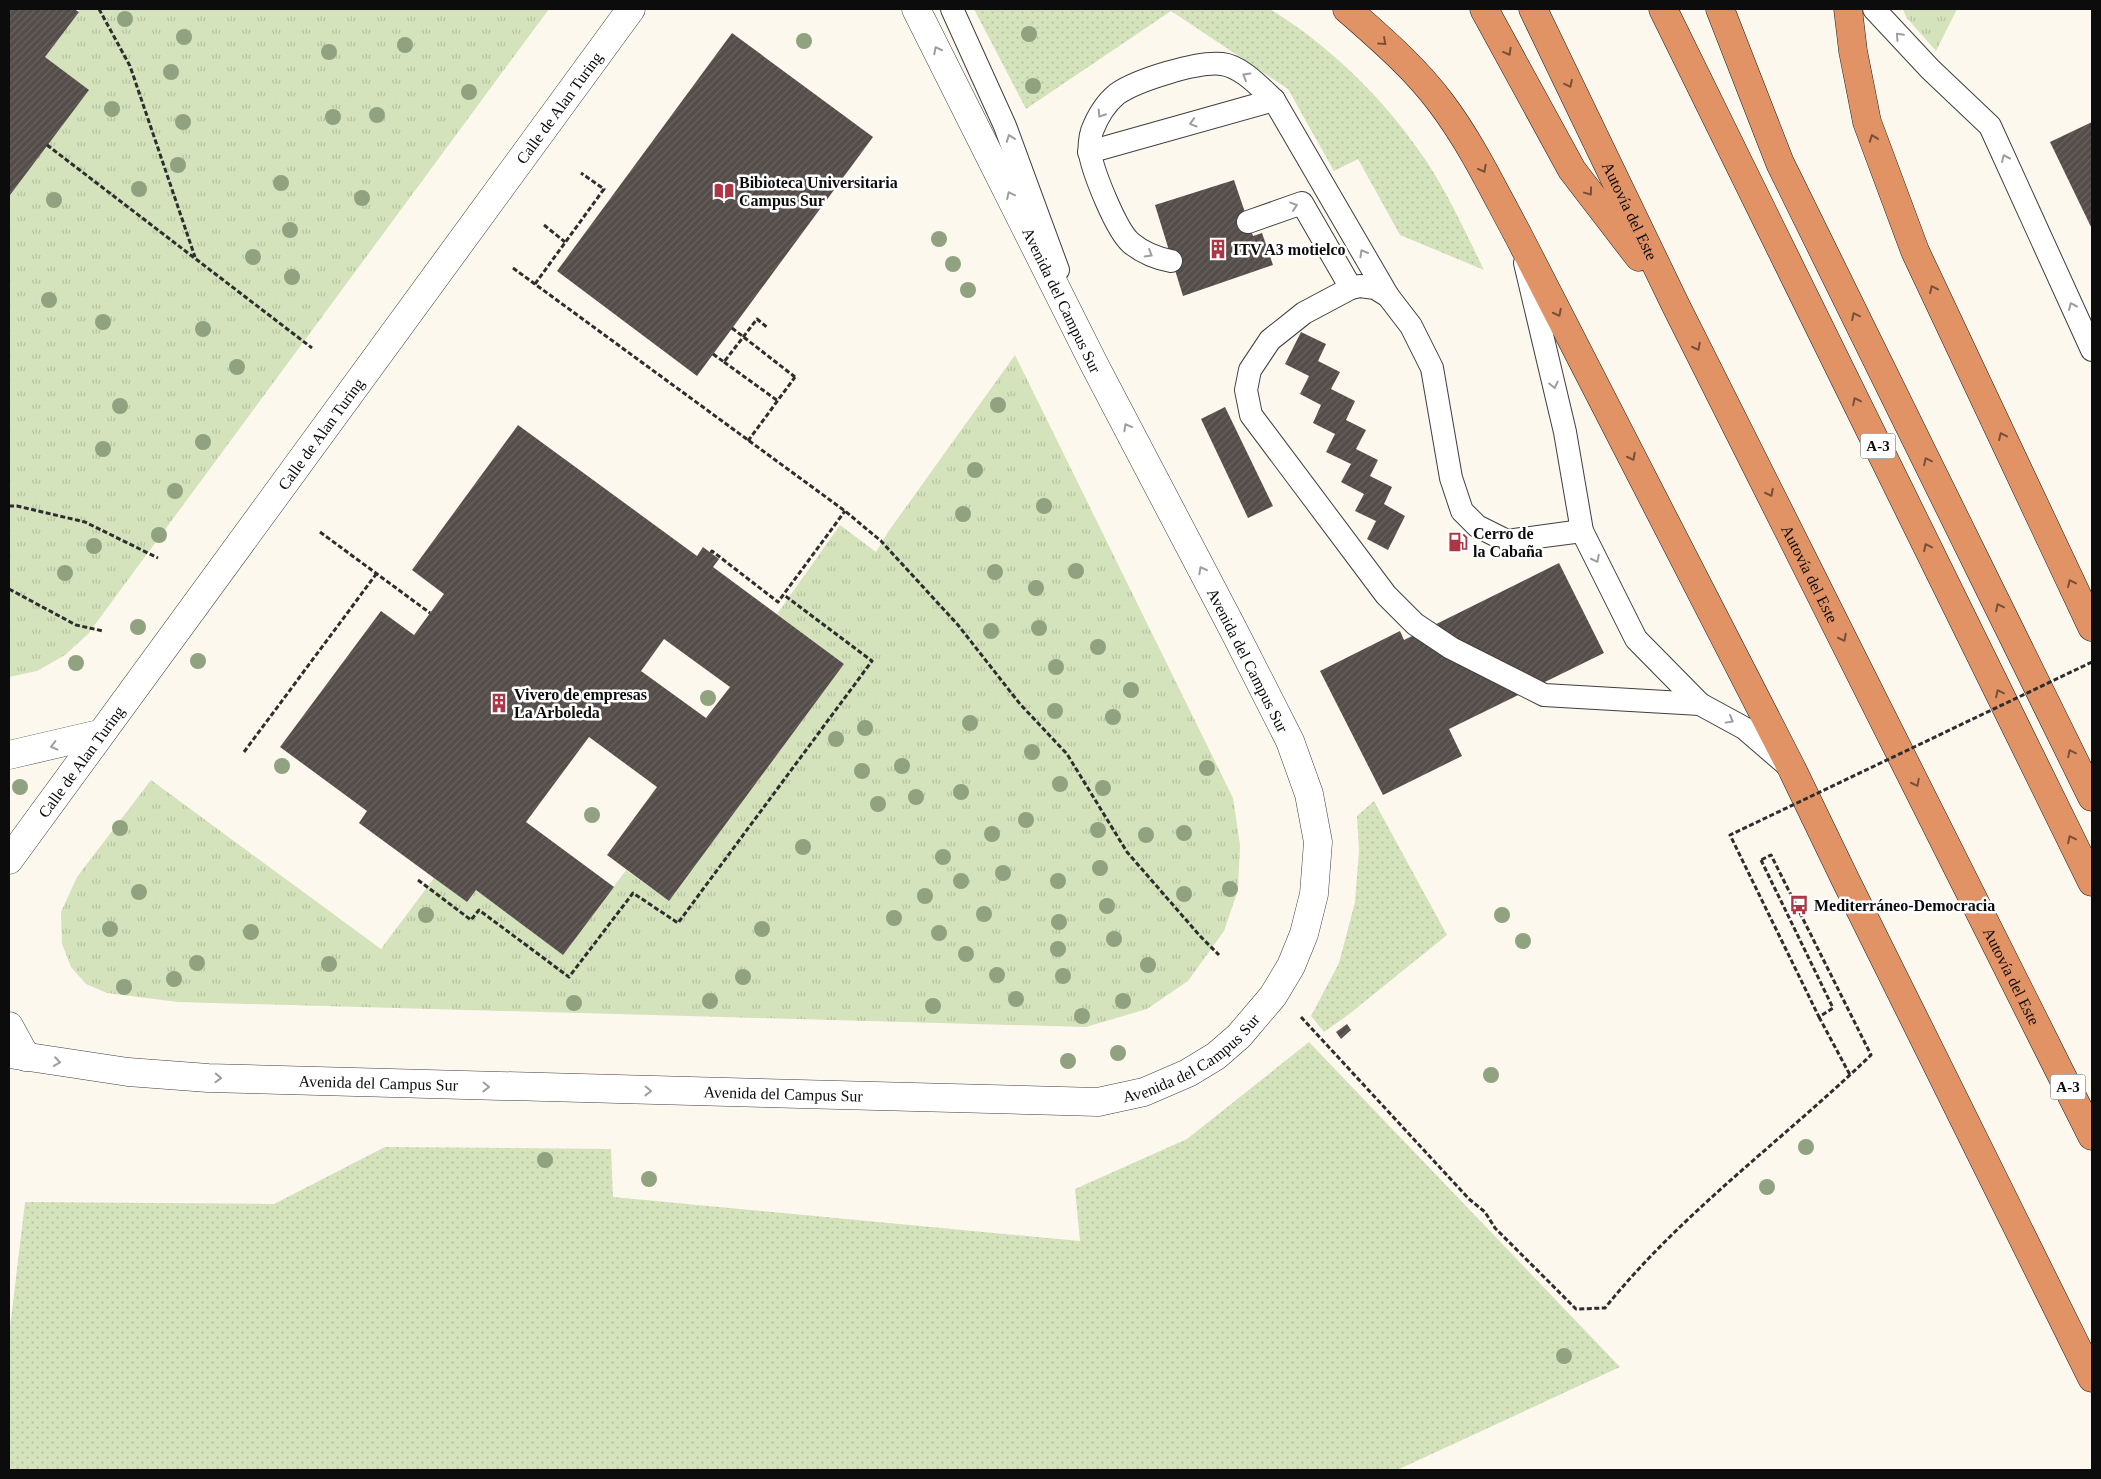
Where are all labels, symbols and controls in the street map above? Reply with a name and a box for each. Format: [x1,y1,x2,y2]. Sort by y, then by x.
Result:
one-way arrow [1896,33,1905,42]
one-way arrow [1378,36,1387,45]
one-way arrow [933,46,943,55]
one-way arrow [1502,46,1512,55]
street label: Calle de Alan Turing [513,49,607,167]
one-way arrow [1242,72,1251,82]
one-way arrow [1563,79,1573,88]
one-way arrow [1098,109,1108,118]
one-way arrow [1189,117,1198,128]
one-way arrow [1006,134,1016,143]
one-way arrow [1869,134,1879,143]
one-way arrow [2000,154,2011,163]
street label: Autovía del Este [1599,159,1661,263]
one-way arrow [1476,164,1486,173]
place label: Bibioteca Universitaria Campus Sur [739,174,898,210]
library icon: Bibioteca Universitaria Campus Sur [713,180,735,202]
one-way arrow [1584,186,1592,195]
one-way arrow [1006,191,1016,200]
one-way arrow [1289,202,1298,212]
street label: Avenida del Campus Sur [1018,225,1104,377]
building icon: ITV A3 motielco [1207,238,1229,260]
place label: ITV A3 motielco [1233,241,1346,258]
one-way arrow [1143,248,1152,258]
one-way arrow [1360,250,1370,259]
one-way arrow [1928,285,1939,294]
one-way arrow [2068,302,2078,311]
one-way arrow [1552,308,1562,317]
one-way arrow [1851,312,1861,321]
one-way arrow [1691,342,1701,351]
street label: Calle de Alan Turing [275,375,368,493]
one-way arrow [1548,380,1559,389]
one-way arrow [1852,397,1862,406]
one-way arrow [1123,423,1133,432]
one-way arrow [1998,432,2008,441]
road number: A-3 [1860,434,1896,458]
one-way arrow [1626,452,1636,461]
one-way arrow [1923,458,1933,467]
one-way arrow [1764,487,1774,496]
street label: Autovía del Este [1778,522,1841,625]
place label: Cerro de la Cabaña [1473,525,1543,560]
fuel station icon: Cerro de la Cabaña [1447,531,1469,553]
one-way arrow [1923,543,1934,552]
one-way arrow [1590,553,1600,562]
one-way arrow [1199,566,1209,575]
one-way arrow [2067,579,2078,588]
street label: Avenida del Campus Sur [1203,585,1292,736]
one-way arrow [1995,603,2005,612]
one-way arrow [1837,633,1847,642]
place label: Vivero de empresas La Arboleda [514,686,647,721]
one-way arrow [1995,689,2005,698]
building icon: Vivero de empresas La Arboleda [488,692,510,714]
street label: Calle de Alan Turing [35,703,129,821]
one-way arrow [1725,714,1734,724]
one-way arrow [51,740,59,750]
one-way arrow [2067,749,2077,758]
one-way arrow [1910,778,1920,787]
one-way arrow [2067,835,2077,844]
bus stop icon: Mediterráneo-Democracia [1788,894,1810,916]
place label: Mediterráneo-Democracia [1814,897,1995,914]
street label: Autovía del Este [1980,925,2043,1028]
street label: Avenida del Campus Sur [1121,1010,1263,1105]
one-way arrow [53,1056,61,1067]
street label: Avenida del Campus Sur [298,1072,459,1094]
one-way arrow [215,1073,223,1084]
road number: A-3 [2050,1074,2086,1100]
one-way arrow [482,1081,490,1092]
street label: Avenida del Campus Sur [703,1083,864,1105]
one-way arrow [644,1085,652,1096]

